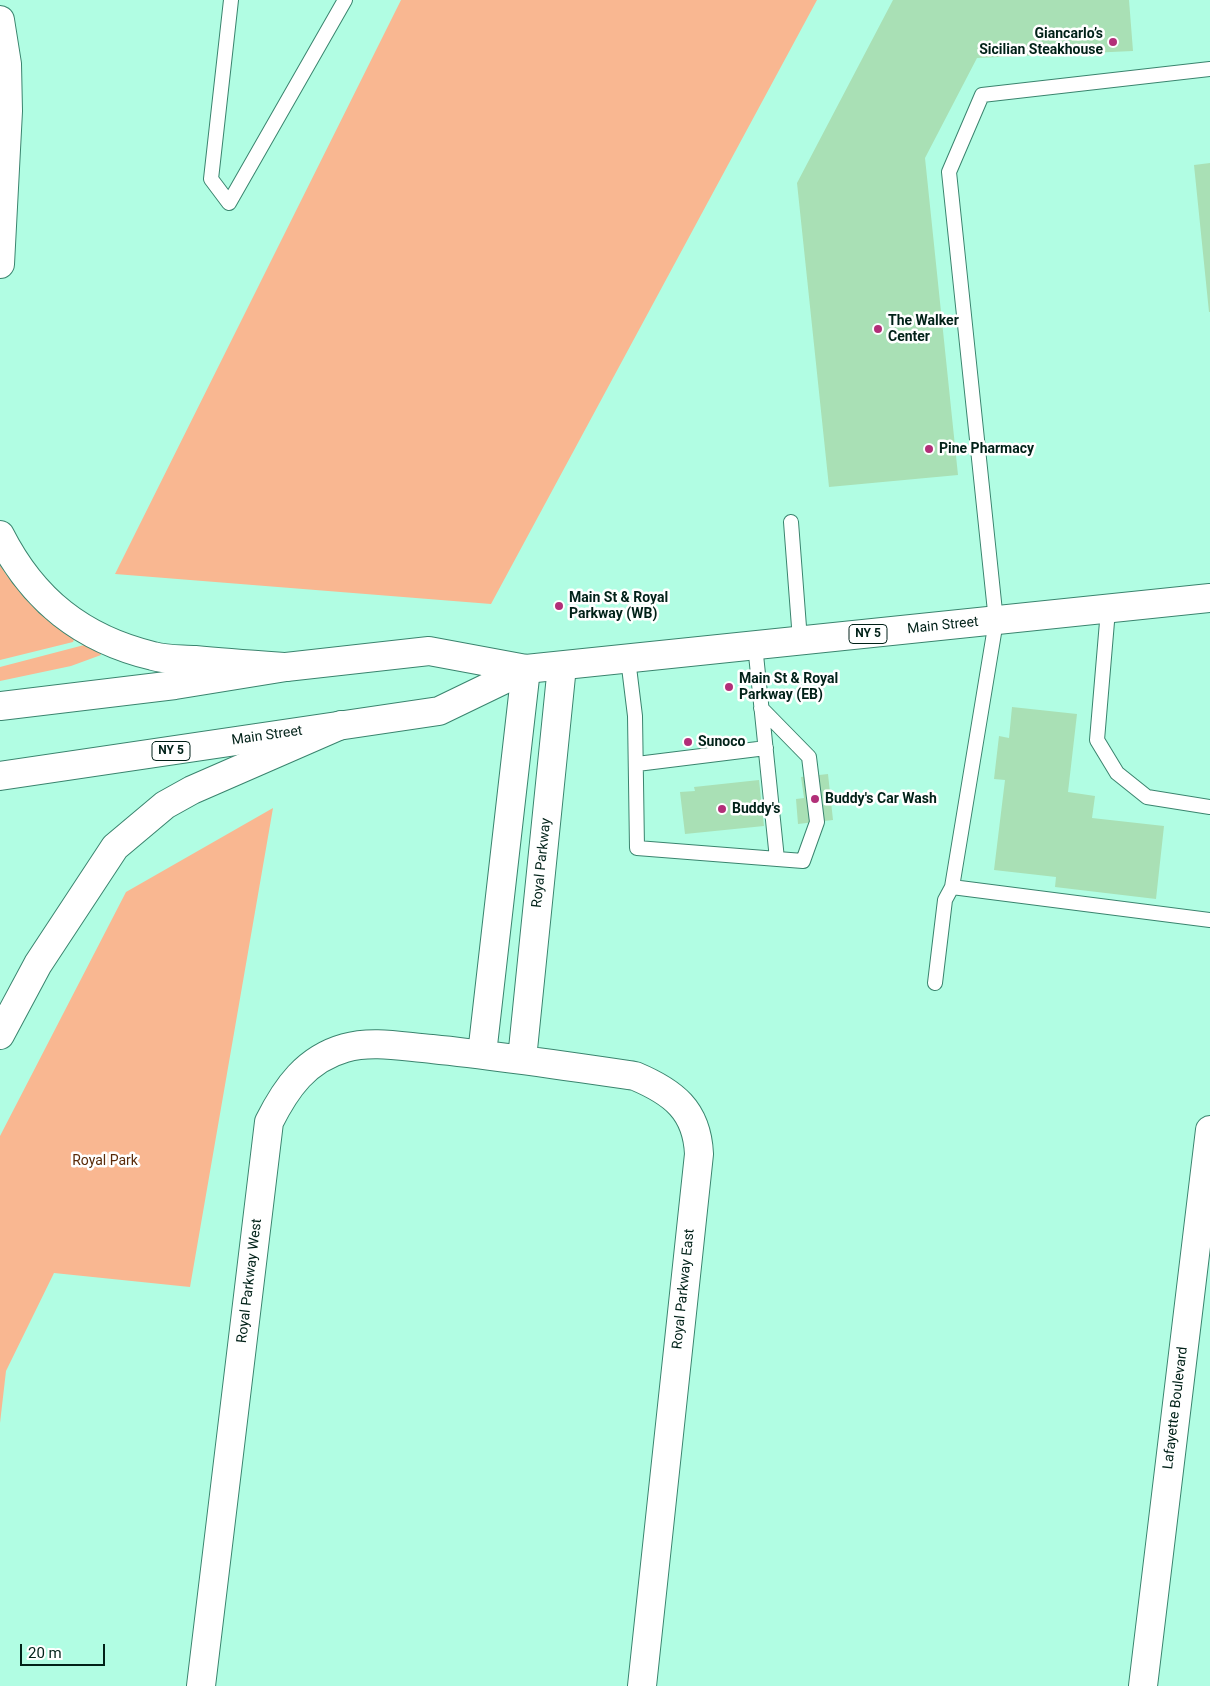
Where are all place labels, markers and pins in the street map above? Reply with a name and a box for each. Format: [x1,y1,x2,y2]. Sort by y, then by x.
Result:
place label: Giancarlo’s Sicilian Steakhouse [979,26,1103,58]
marker: Giancarlo’s Sicilian Steakhouse [1107,36,1119,48]
place label: The Walker Center [888,313,959,346]
marker: The Walker Center [872,323,884,335]
place label: Pine Pharmacy [939,441,1034,457]
marker: Pine Pharmacy [923,443,935,455]
place label: Main St & Royal Parkway (WB) [569,590,668,622]
marker: Main St & Royal Parkway (WB) [553,600,565,612]
place label: Main St & Royal Parkway (EB) [739,671,838,704]
marker: Main St & Royal Parkway (EB) [723,681,735,693]
place label: Sunoco [698,734,745,750]
marker: Sunoco [682,736,694,748]
place label: Buddy's Car Wash [825,791,937,807]
marker: Buddy's Car Wash [809,793,821,805]
place label: Buddy's [732,801,781,817]
marker: Buddy's [716,803,728,815]

